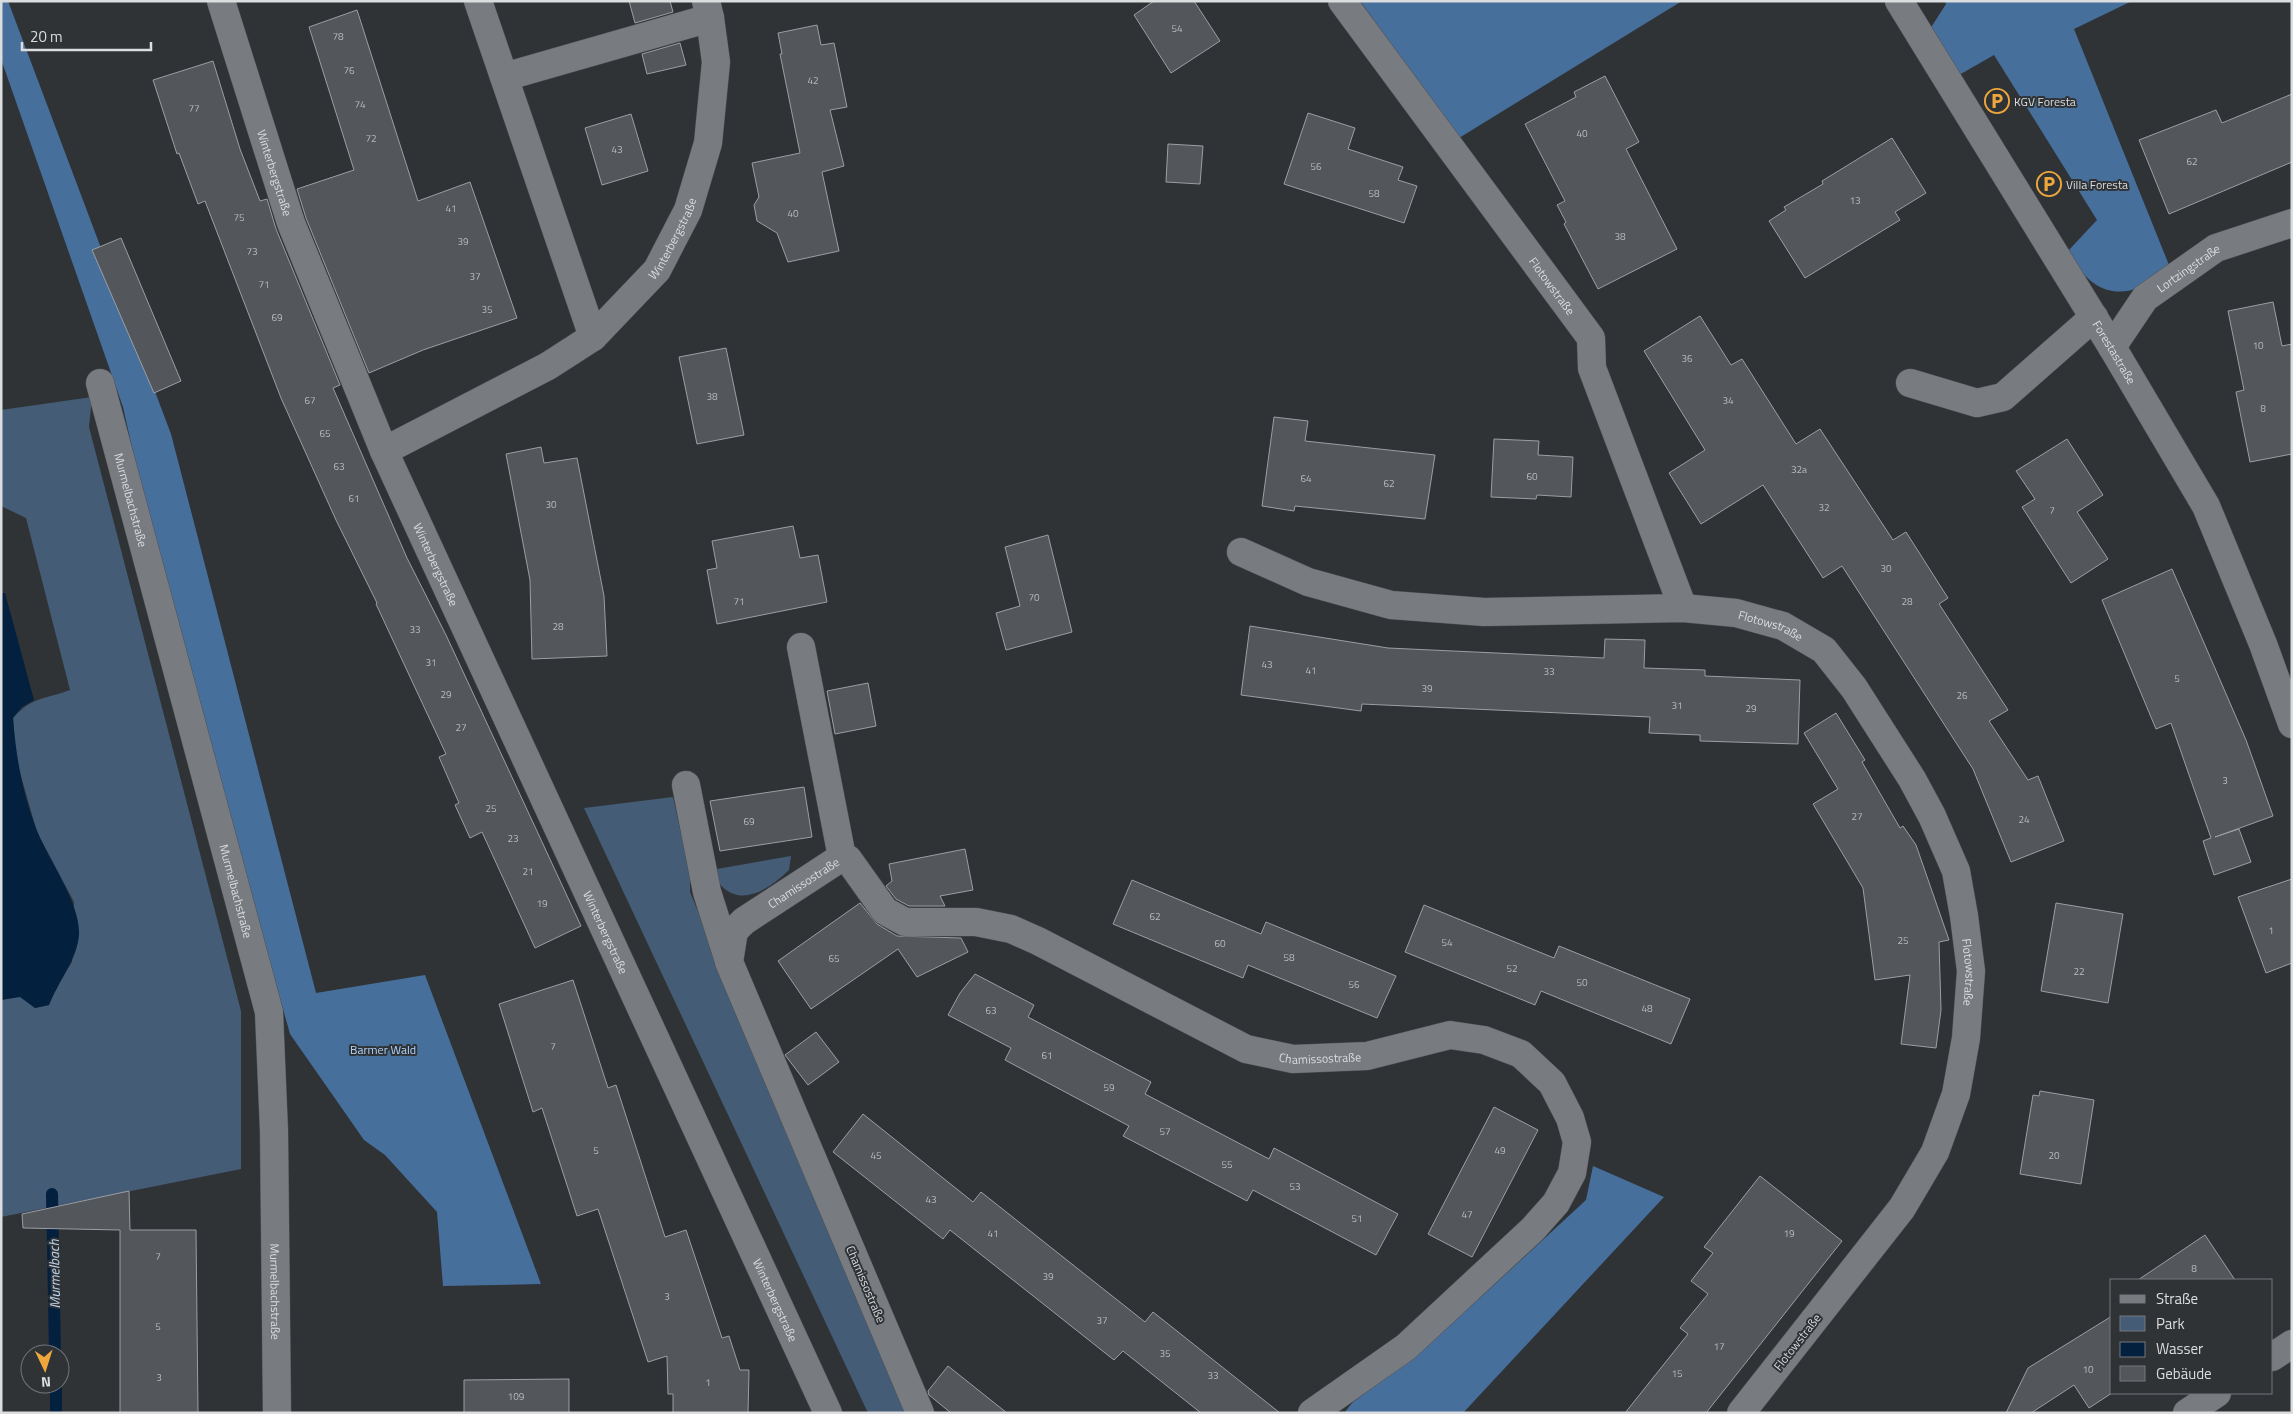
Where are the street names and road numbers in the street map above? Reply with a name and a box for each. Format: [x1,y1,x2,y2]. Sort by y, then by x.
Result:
street label: Winterbergstraße [253,127,298,218]
street label: Winterbergstraße [643,195,701,284]
street label: Lortzingstraße [2153,238,2222,297]
street label: Flotowstraße [1525,253,1580,319]
street label: Forestastraße [2088,316,2141,387]
street label: Murmelbachstraße [110,451,153,549]
street label: Winterbergstraße [409,520,464,609]
street label: Flotowstraße [1736,605,1807,645]
street label: Murmelbachstraße [215,842,258,940]
street label: Chamissostraße [764,852,843,913]
street label: Winterbergstraße [579,888,634,977]
street label: Flotowstraße [1957,937,1981,1007]
street label: Chamissostraße [1277,1047,1361,1069]
street label: Murmelbachstraße [266,1243,286,1340]
street label: Chamissostraße [841,1243,891,1325]
street label: Winterbergstraße [748,1255,803,1345]
street label: Flotowstraße [1769,1309,1825,1375]

